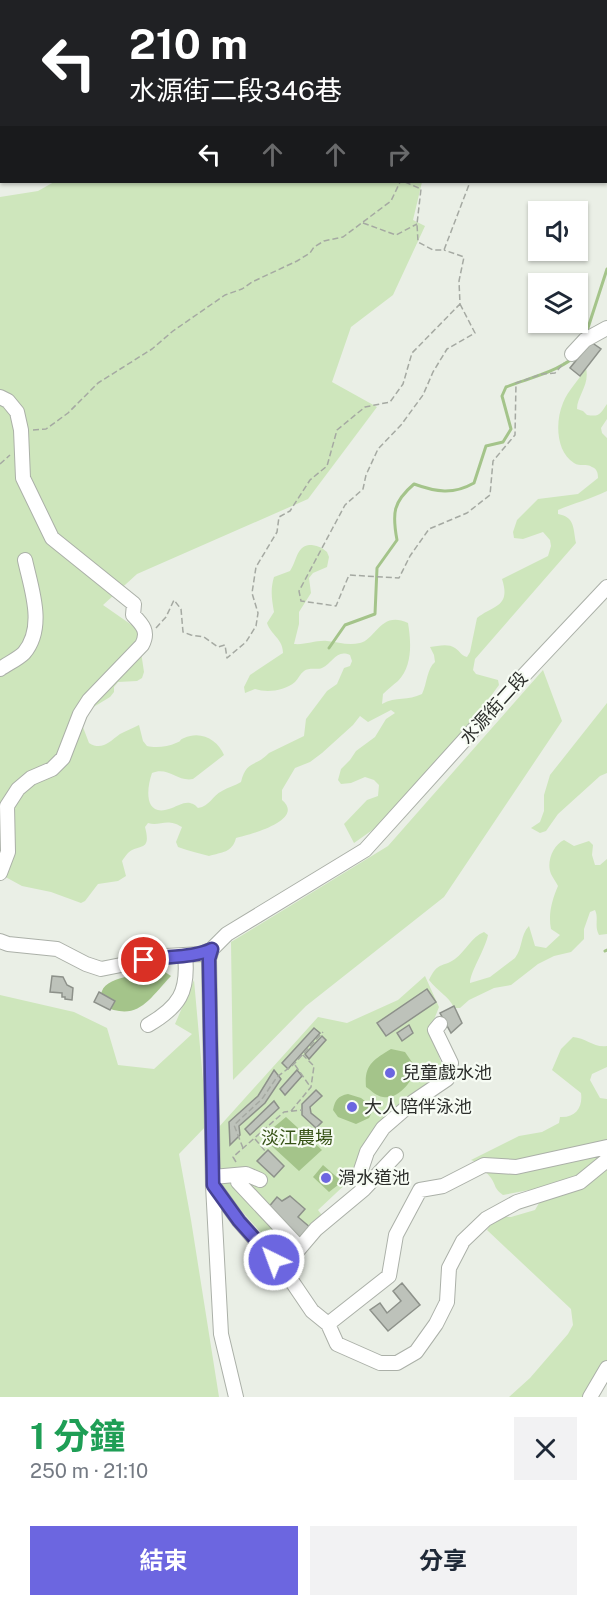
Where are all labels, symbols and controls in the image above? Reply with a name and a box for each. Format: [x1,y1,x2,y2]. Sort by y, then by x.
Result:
text: 210 m [129,19,248,68]
icon: left [30,24,108,102]
text: 水源街二段346巷 [129,74,342,106]
icon: left [193,138,226,171]
icon: ahead [256,138,289,171]
icon: ahead [319,138,352,171]
icon: right [382,138,415,171]
map controls [528,201,588,333]
button: sound [528,201,588,261]
button: layers [528,273,588,333]
street label: 水源街二段 [456,667,532,748]
pin [118,934,169,985]
icon: arrive [127,943,160,976]
place label: 兒童戲水池 [402,1062,492,1083]
marker: 兒童戲水池 [383,1066,397,1080]
place label: 大人陪伴泳池 [364,1096,472,1117]
marker: 大人陪伴泳池 [345,1100,359,1114]
park label: 淡江農場 [261,1127,333,1148]
place label: 滑水道池 [338,1167,410,1188]
marker: 滑水道池 [319,1171,333,1185]
position arrow [242,1228,306,1292]
text: 1 分鐘 [30,1415,126,1457]
button: close [514,1417,577,1480]
text: 250 m · 21:10 [30,1459,148,1483]
button: 結束 [30,1526,298,1595]
button: 分享 [310,1526,577,1595]

